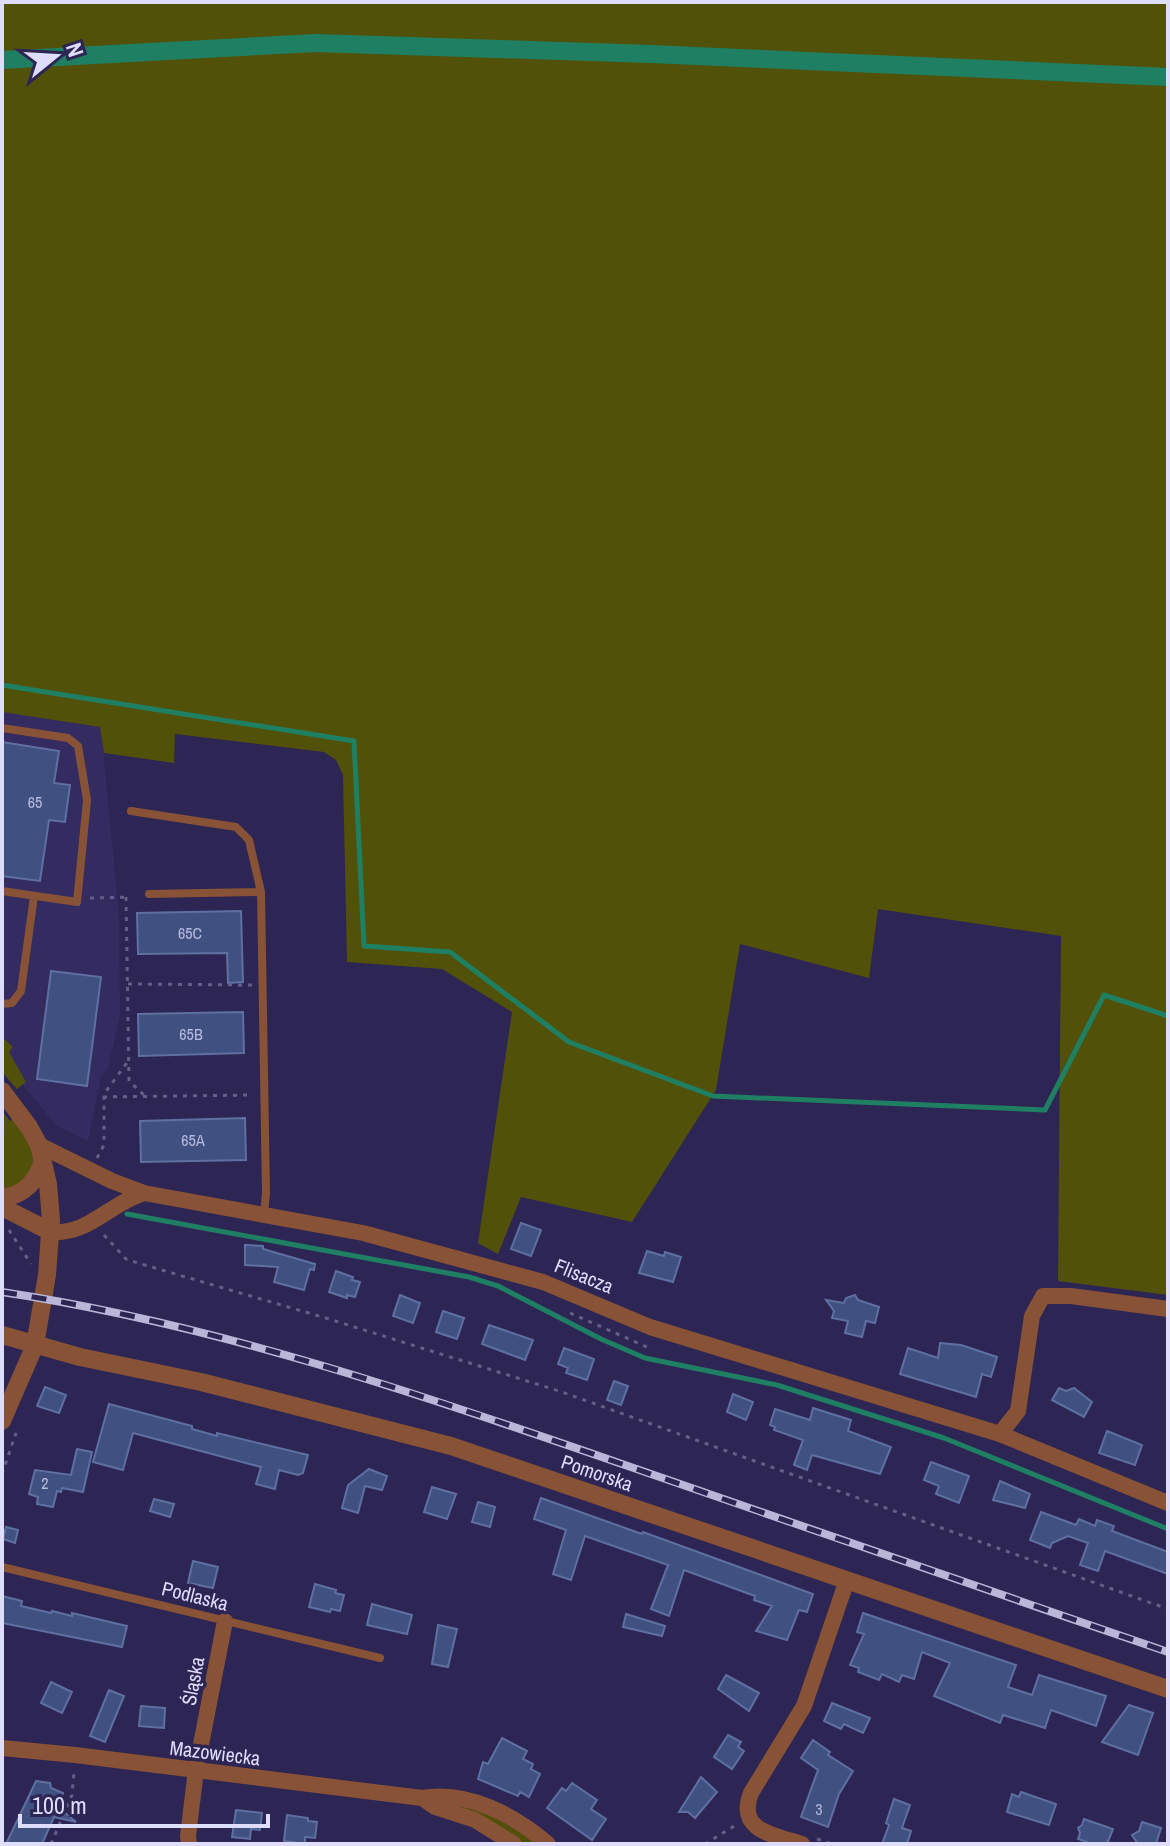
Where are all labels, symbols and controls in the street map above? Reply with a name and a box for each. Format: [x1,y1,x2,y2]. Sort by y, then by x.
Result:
north arrow [16,16,96,96]
text: N [59,39,91,61]
house number: 65 [28,791,42,813]
house number: 65C [178,922,202,944]
house number: 65B [179,1023,203,1045]
house number: 65A [181,1129,205,1151]
street label: Flisacza [551,1252,618,1299]
street label: Pomorska [558,1448,636,1497]
house number: 2 [41,1472,49,1494]
street label: Podlaska [159,1574,231,1617]
street label: Śląska [175,1654,210,1708]
street label: Mazowiecka [168,1734,262,1771]
scale bar [20,1778,268,1828]
text: 100 m [32,1789,87,1821]
house number: 3 [815,1798,823,1820]

